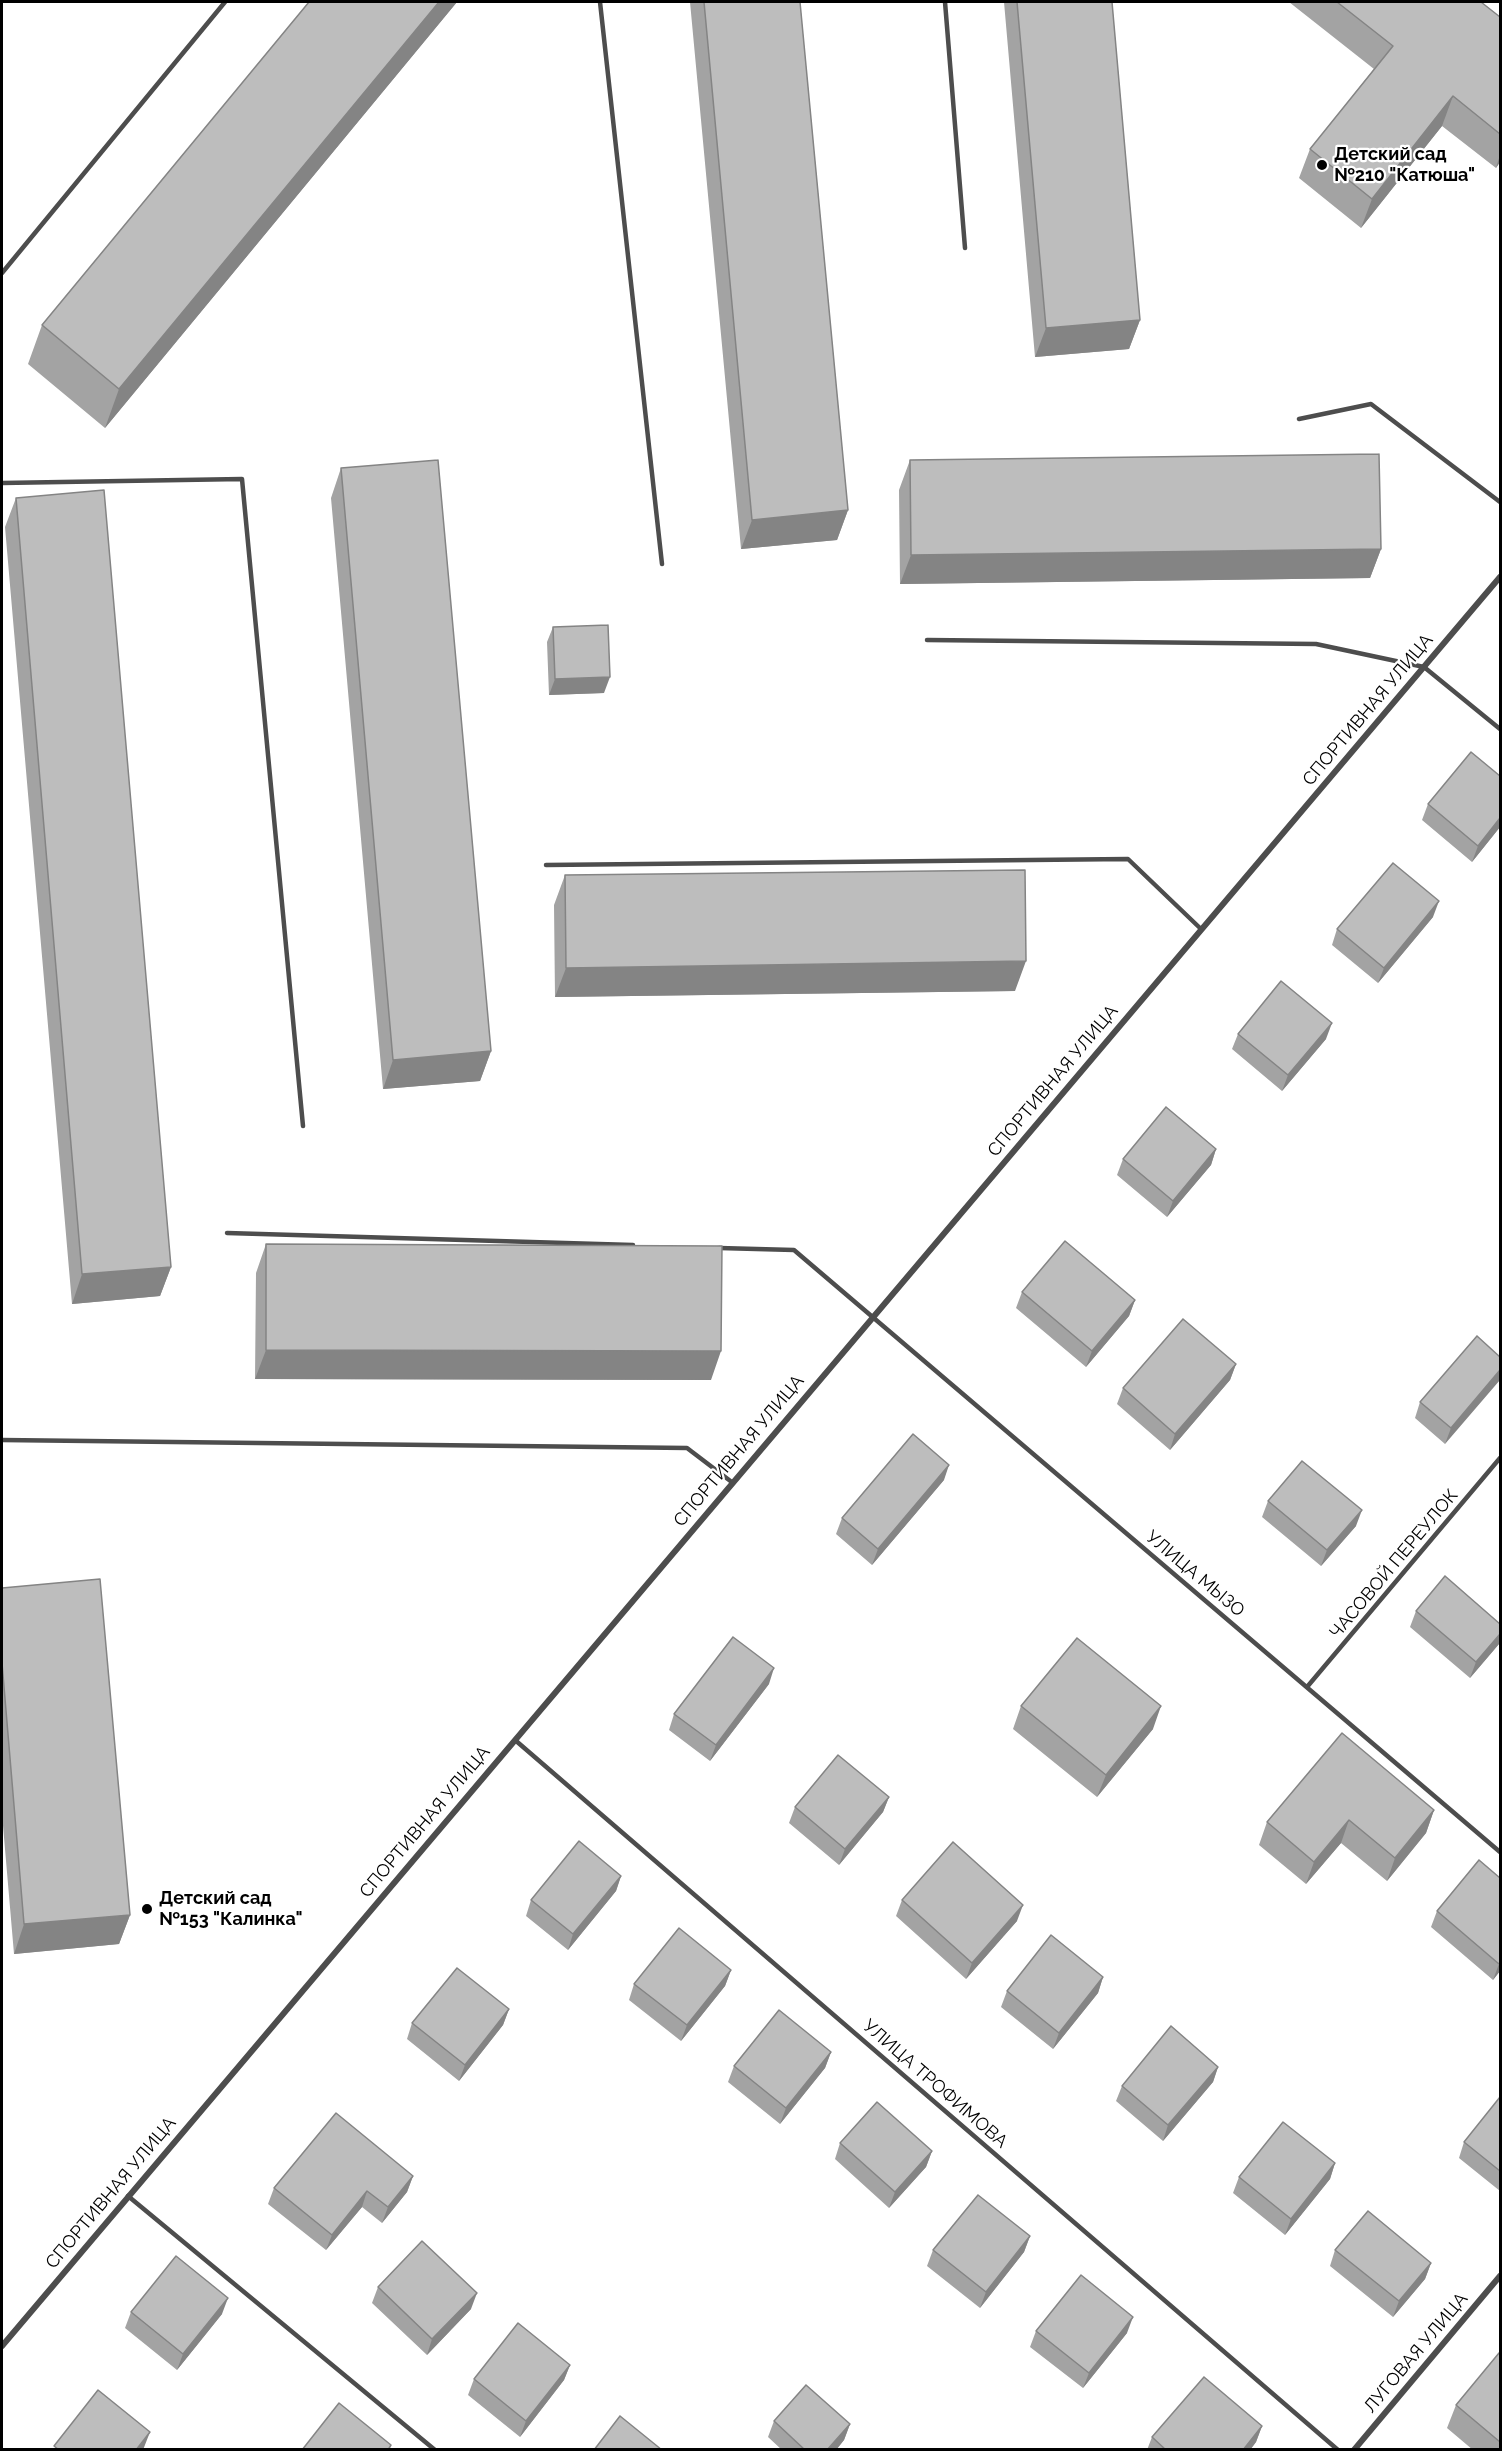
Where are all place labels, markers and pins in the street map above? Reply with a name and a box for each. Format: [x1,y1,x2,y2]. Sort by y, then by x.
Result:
place label: Детский сад №210 "Катюша" [1334,144,1475,186]
marker: Детский сад №210 "Катюша" [1315,158,1329,172]
place label: Детский сад №153 "Калинка" [159,1888,303,1930]
marker: Детский сад №153 "Калинка" [140,1902,154,1916]

